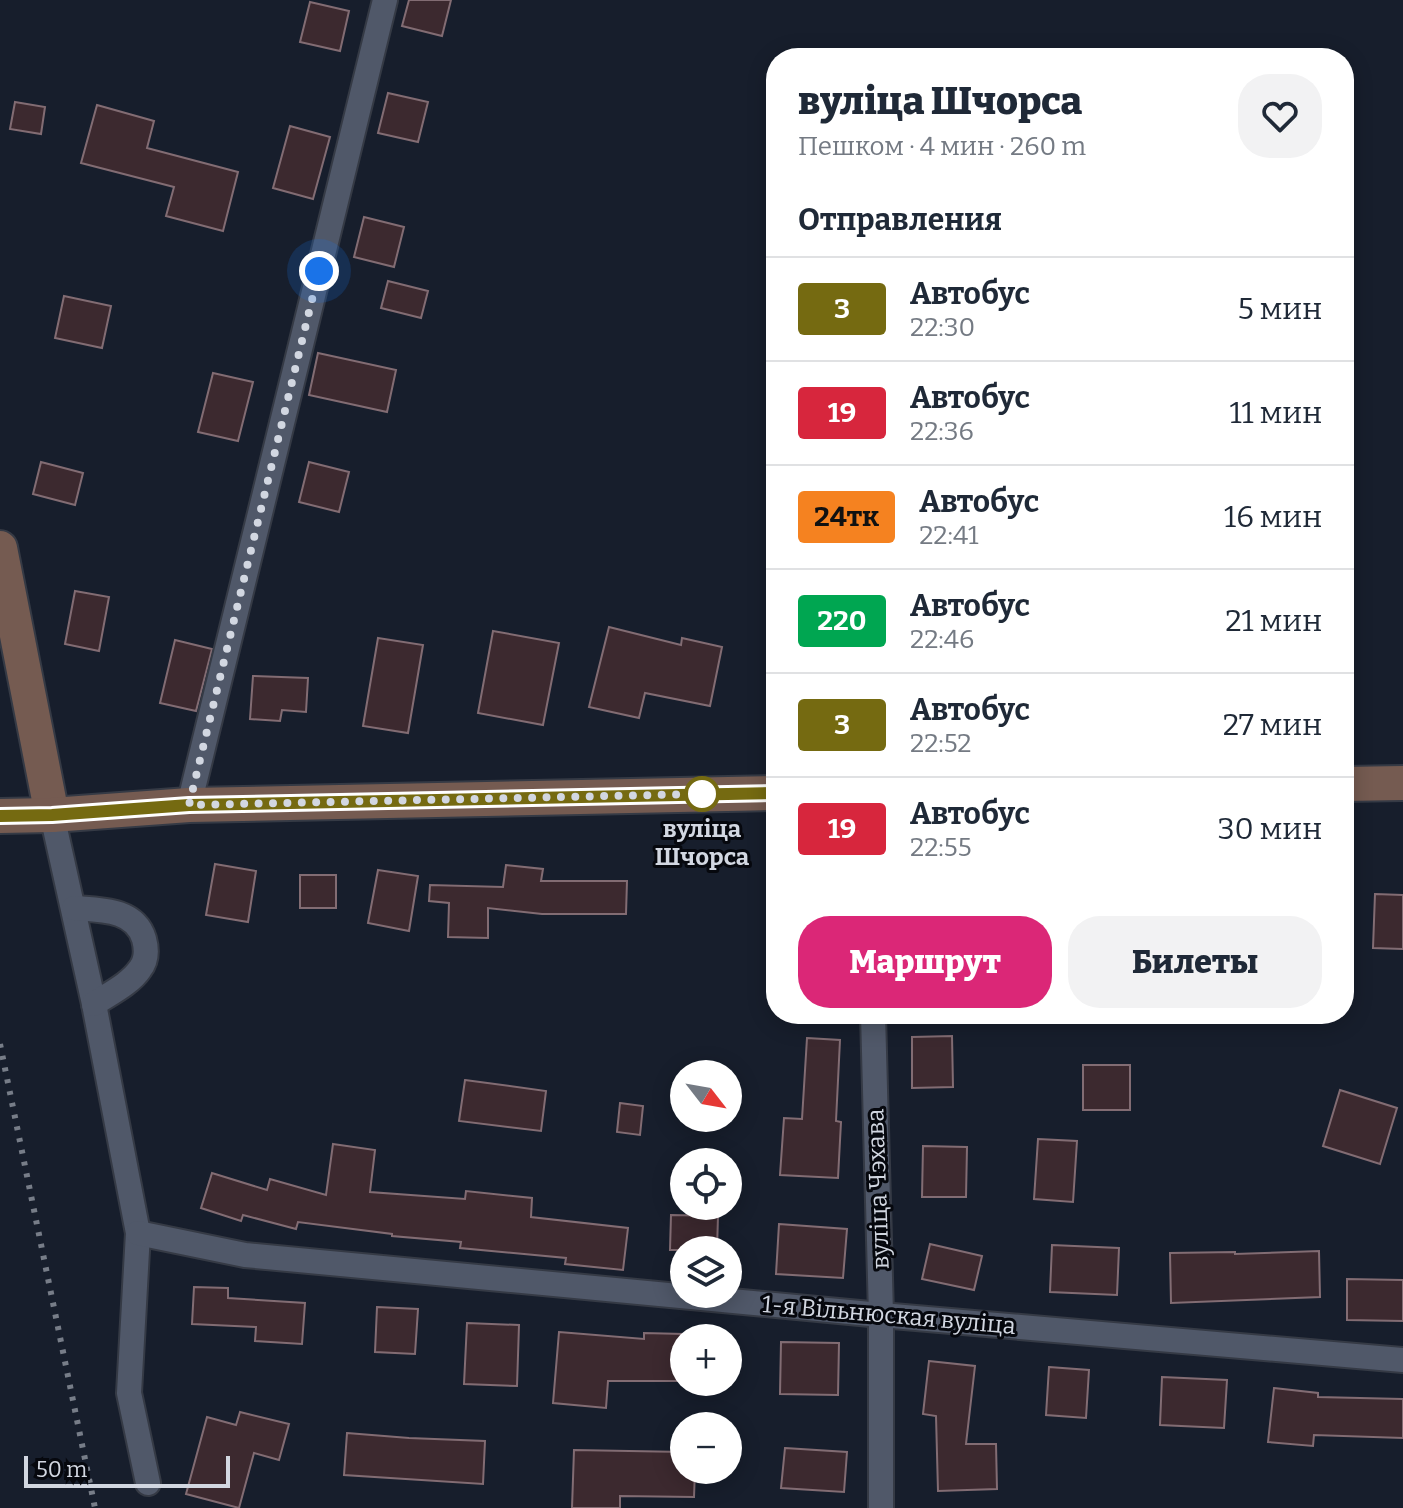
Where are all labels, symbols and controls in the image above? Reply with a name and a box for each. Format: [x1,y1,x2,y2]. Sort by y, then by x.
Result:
button: heart [1238,74,1322,158]
text: вуліца Шчорса [798,78,1082,124]
text: Пешком · 4 мин · 260 m [798,131,1086,162]
text: Отправления [798,202,1002,238]
your location [299,251,339,291]
text: Автобус [910,276,1030,312]
text: 5 мин [1238,291,1322,327]
text: 3 [834,292,850,325]
text: 22:30 [910,312,975,343]
text: Автобус [910,380,1030,416]
text: 11 мин [1229,395,1322,431]
text: 19 [828,396,856,429]
text: 22:36 [910,416,974,447]
text: Автобус [919,484,1039,520]
text: 16 мин [1224,499,1322,535]
text: 24тк [814,500,879,533]
text: 22:41 [919,520,979,551]
text: Автобус [910,588,1030,624]
text: 21 мин [1225,603,1322,639]
text: 220 [817,604,867,637]
text: 22:46 [910,624,974,655]
text: Автобус [910,692,1030,728]
text: 27 мин [1223,707,1322,743]
text: 3 [834,708,850,741]
text: 22:52 [910,728,971,759]
marker: вуліца Шчорса [685,777,719,811]
text: Автобус [910,796,1030,832]
text: 30 мин [1217,811,1322,847]
text: 19 [828,812,856,845]
place label: вуліца Шчорса [655,815,750,871]
text: 22:55 [910,832,972,863]
button: Маршрут [798,916,1052,1008]
button: Билеты [1068,916,1322,1008]
north arrow [670,1060,742,1132]
map controls [670,1060,742,1484]
street label: вуліца Чэхава [861,1108,895,1270]
button: locate [670,1148,742,1220]
button: layers [670,1236,742,1308]
street label: 1-я Вільнюская вуліца [761,1290,1017,1340]
button: + [670,1324,742,1396]
button: − [670,1412,742,1484]
scale bar [24,1452,230,1488]
text: 50 m [36,1456,87,1483]

